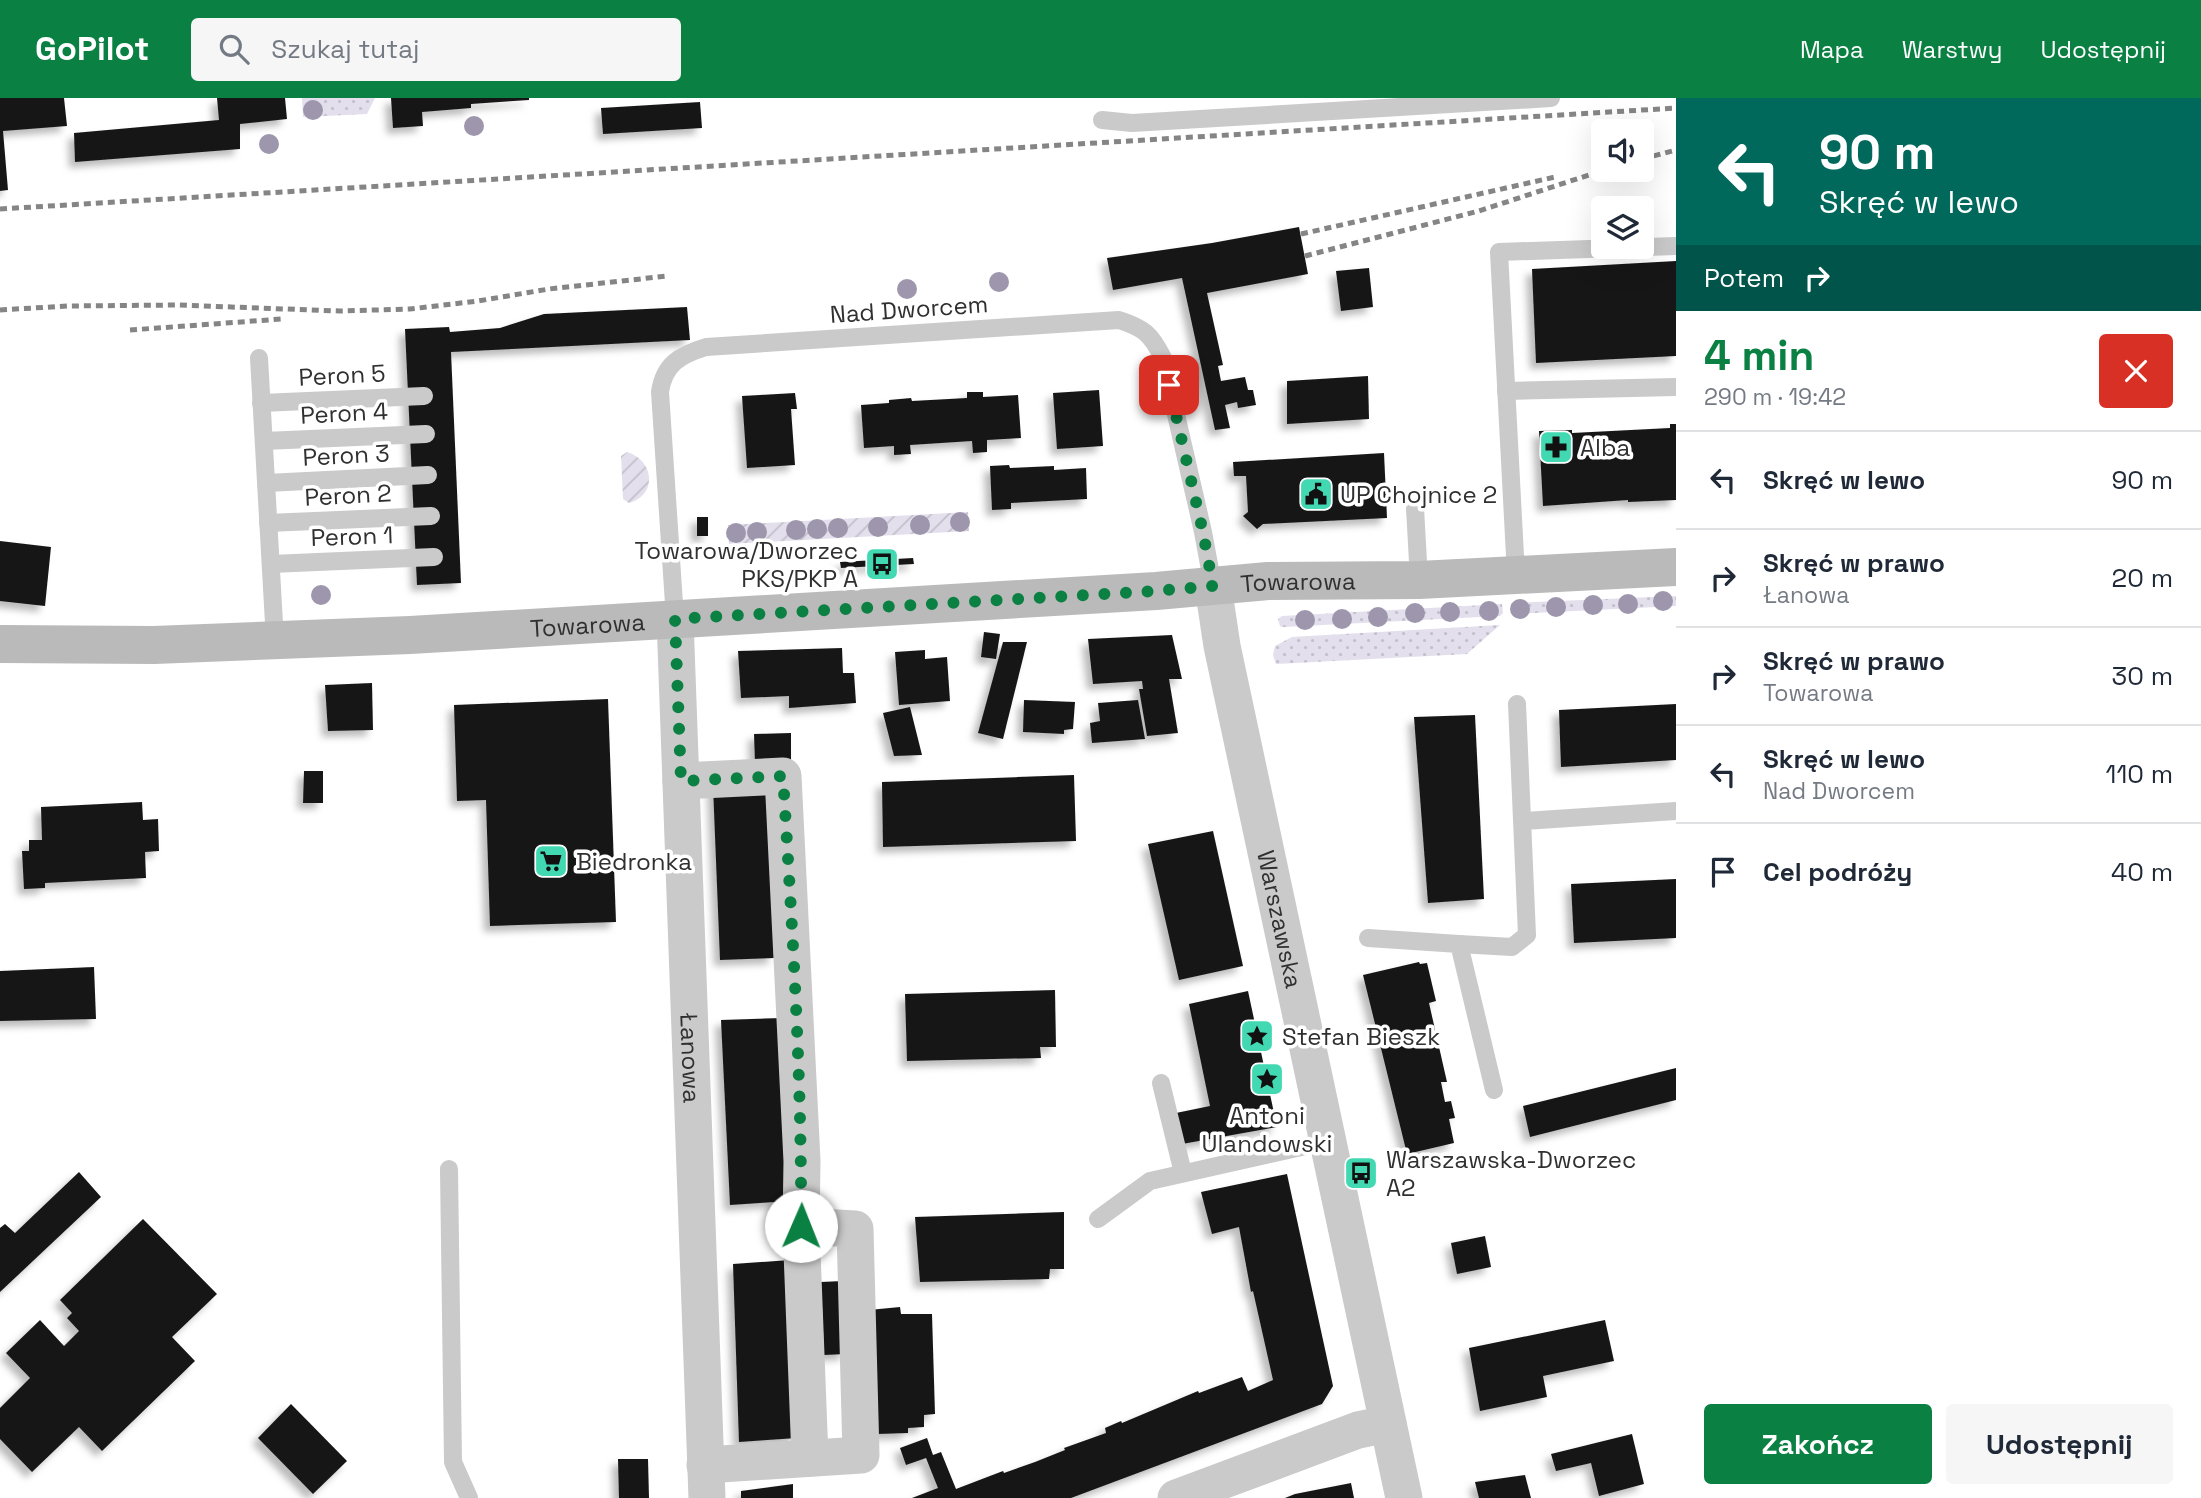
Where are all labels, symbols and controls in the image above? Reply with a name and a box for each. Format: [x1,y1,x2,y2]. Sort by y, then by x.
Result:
search box [191,18,681,81]
text: GoPilot [35,28,149,70]
icon: search [215,30,253,68]
text: Szukaj tutaj [271,32,420,66]
text: Mapa [1800,34,1864,65]
text: Warstwy [1902,34,2003,65]
text: Udostępnij [2041,34,2166,65]
map controls [1591,119,1654,259]
button: sound [1591,119,1654,182]
text: 90 m [1819,121,1935,183]
icon: left [1704,126,1795,217]
text: Skręć w lewo [1819,182,2019,222]
button: layers [1591,196,1654,259]
icon: right [1798,259,1836,297]
text: Potem [1704,261,1784,295]
street label: Nad Dworcem [829,288,989,330]
text: 4 min [1704,329,1814,382]
button: close [2099,334,2173,408]
pin [1139,355,1199,415]
street label: Peron 5 [298,357,386,393]
icon: arrive [1150,366,1188,404]
text: 290 m · 19:42 [1704,382,1846,412]
street label: Peron 4 [299,395,389,431]
pharmacy icon: Alba [1537,428,1575,466]
place label: Alba [1580,432,1630,463]
street label: Peron 3 [302,437,390,473]
icon: left [1704,461,1742,499]
text: Skręć w lewo [1763,463,1925,497]
text: 90 m [2111,463,2173,497]
public building icon: UP Chojnice 2 [1297,475,1335,513]
street label: Peron 2 [304,477,392,513]
place label: UP Chojnice 2 [1340,479,1497,510]
street label: Peron 1 [310,519,394,553]
place label: Towarowa/Dworzec PKS/PKP A [635,535,858,594]
bus stop icon: Towarowa/Dworzec PKS/PKP A [863,545,901,583]
text: Skręć w prawo [1763,546,1945,580]
icon: right [1704,559,1742,597]
text: 20 m [2112,561,2173,595]
street label: Towarowa [1239,565,1356,599]
text: Łanowa [1763,580,1850,610]
street label: Towarowa [529,606,646,643]
text: Skręć w prawo [1763,644,1945,678]
icon: right [1704,657,1742,695]
text: 30 m [2112,659,2173,693]
text: Towarowa [1763,678,1873,708]
text: Skręć w lewo [1763,742,1925,776]
icon: left [1704,755,1742,793]
text: 110 m [2106,757,2173,791]
text: Nad Dworcem [1763,776,1915,806]
supermarket icon: Biedronka [532,842,570,880]
place label: Biedronka [576,846,692,877]
street label: Warszawska [1251,847,1310,991]
icon: arrive [1704,853,1742,891]
text: Cel podróży [1763,855,1912,889]
text: 40 m [2111,855,2173,889]
street label: Łanowa [674,1012,708,1104]
place icon: Stefan Bieszk [1238,1017,1276,1055]
place label: Stefan Bieszk [1282,1021,1440,1052]
place icon: Antoni Ulandowski [1248,1060,1286,1098]
place label: Antoni Ulandowski [1202,1100,1332,1159]
place label: Warszawska-Dworzec A2 [1386,1144,1636,1203]
bus stop icon: Warszawska-Dworzec A2 [1342,1154,1380,1192]
position arrow [764,1189,838,1263]
button: Zakończ [1704,1404,1932,1484]
button: Udostępnij [1946,1404,2173,1484]

